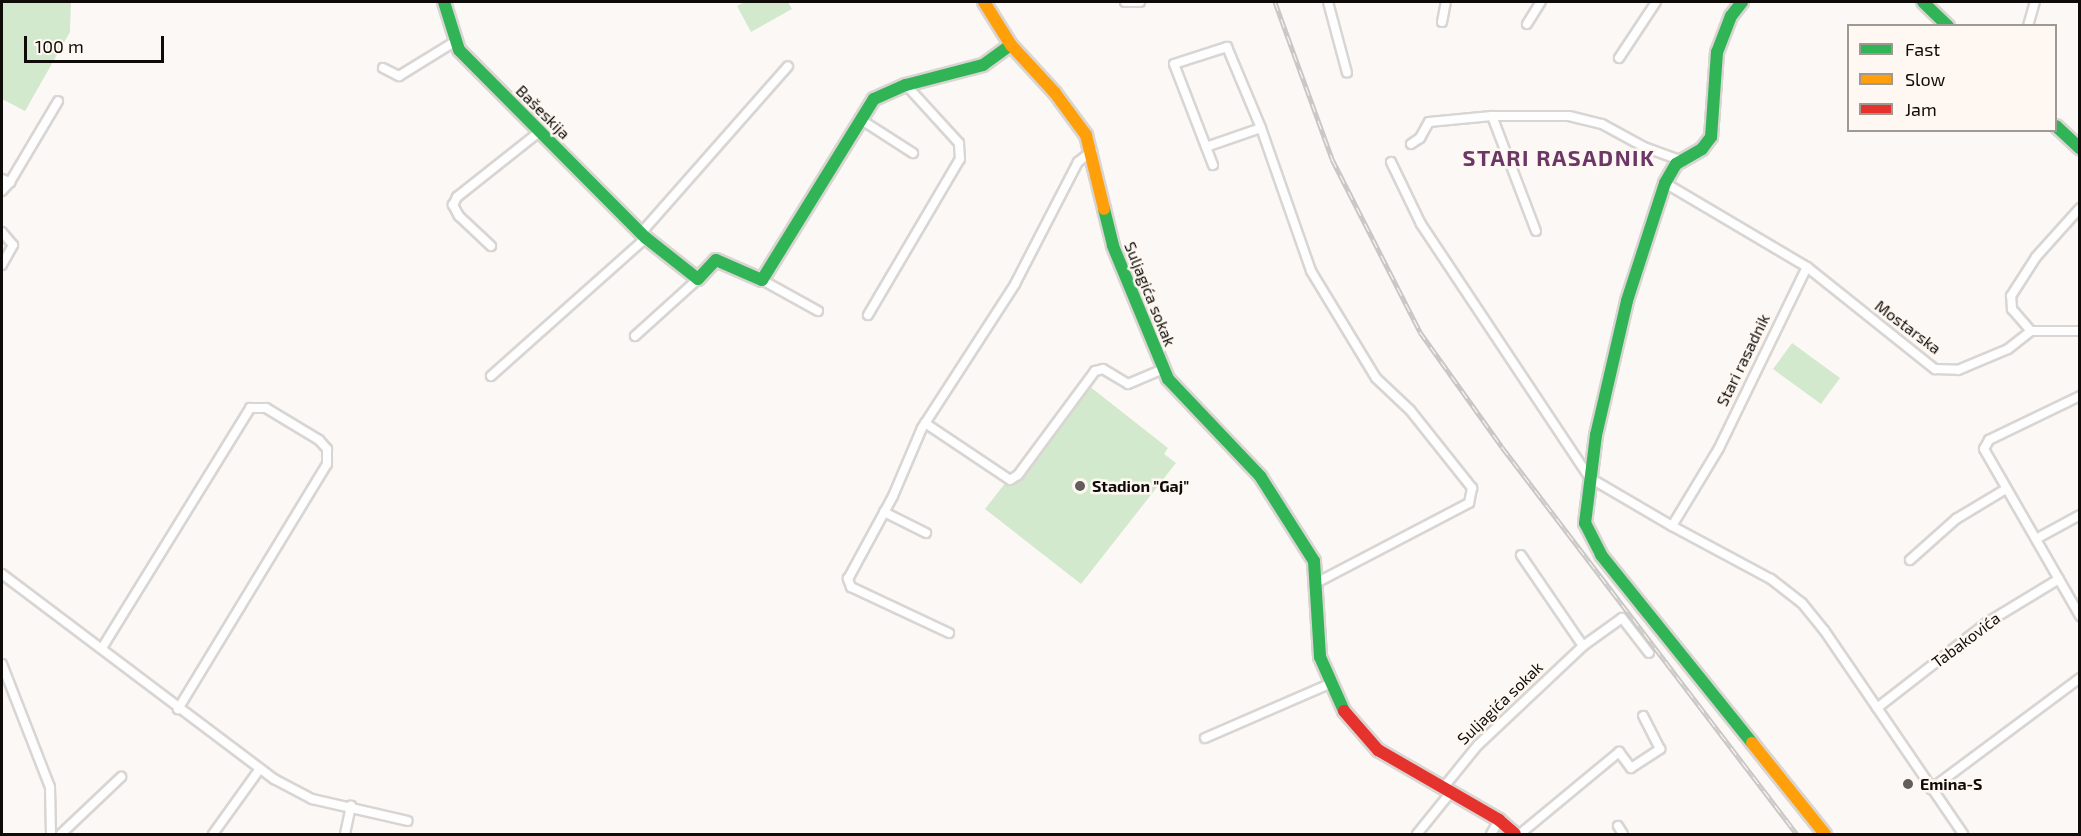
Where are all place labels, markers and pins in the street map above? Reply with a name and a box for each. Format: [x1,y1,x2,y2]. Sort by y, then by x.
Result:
place label: Stadion "Gaj" [1092,476,1189,496]
marker: Stadion "Gaj" [1073,479,1087,493]
place label: Emina-S [1920,774,1982,794]
marker: Emina-S [1901,777,1915,791]

